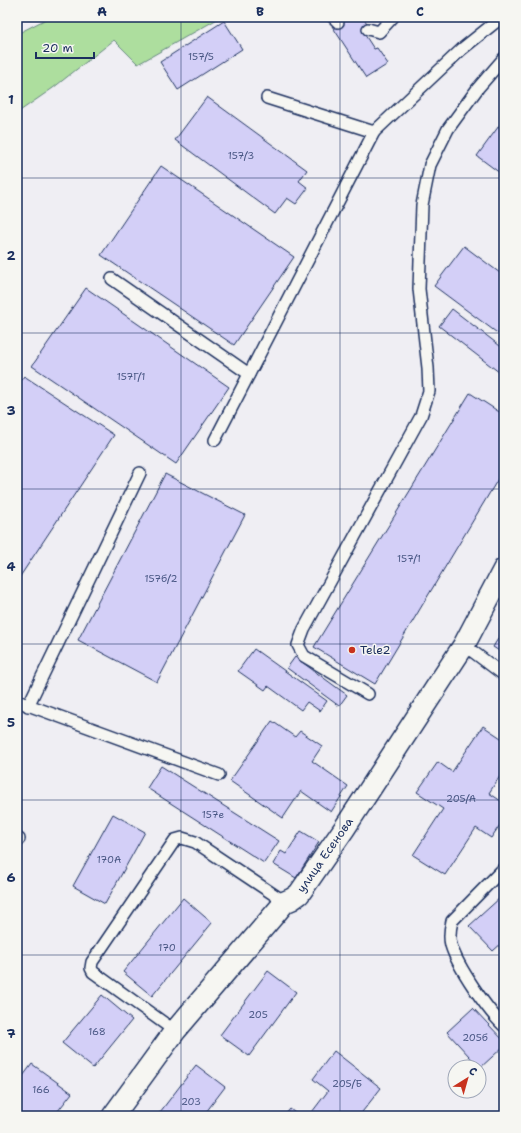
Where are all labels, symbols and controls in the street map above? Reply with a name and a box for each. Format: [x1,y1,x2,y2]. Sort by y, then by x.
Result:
text: A [97,3,107,20]
text: B [256,3,264,20]
text: C [416,3,424,20]
scale bar [36,34,94,60]
text: 20 m [42,40,73,56]
house number: 157/5 [188,50,214,63]
text: 1 [8,91,14,108]
house number: 157/3 [228,149,254,162]
text: 2 [6,247,16,264]
house number: 157Г/1 [117,370,145,383]
text: 3 [6,402,16,419]
house number: 157/1 [397,552,421,565]
text: 4 [6,558,16,575]
house number: 157б/2 [144,572,178,585]
place label: Tele2 [360,642,391,658]
marker: Tele2 [347,645,357,655]
text: 5 [7,714,15,731]
house number: 205/А [446,792,476,805]
house number: 157е [202,808,224,821]
street label: улица Есенова [293,814,357,896]
house number: 170А [97,853,121,866]
text: 6 [6,869,16,886]
house number: 170 [158,941,176,954]
house number: 205 [248,1008,268,1021]
text: 7 [6,1025,16,1042]
house number: 168 [88,1025,106,1038]
house number: 205б [462,1031,488,1044]
north arrow [447,1059,487,1099]
text: С [466,1063,480,1080]
house number: 205/Б [332,1077,362,1090]
house number: 166 [32,1083,50,1096]
house number: 203 [181,1095,201,1108]

